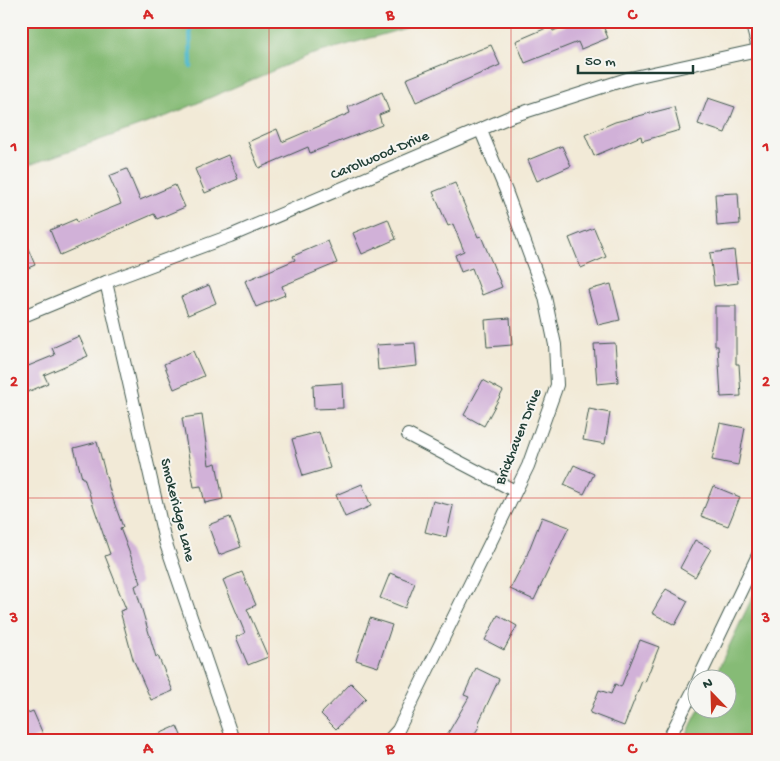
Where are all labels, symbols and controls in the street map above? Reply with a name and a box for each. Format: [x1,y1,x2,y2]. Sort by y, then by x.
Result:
text: A [142,7,154,26]
text: B [385,7,395,26]
text: C [627,7,638,26]
scale bar [578,42,692,74]
text: 50 m [585,53,616,71]
street label: Carolwood Drive [328,127,432,185]
text: 1 [10,139,17,158]
text: 1 [762,139,769,158]
text: 2 [10,374,18,393]
text: 2 [762,374,770,393]
street label: Brickhaven Drive [491,386,547,489]
street label: Smokeridge Lane [155,457,199,564]
text: 3 [9,610,18,629]
text: 3 [761,610,770,629]
north arrow [688,668,738,718]
text: N [700,675,715,694]
text: A [142,741,154,760]
text: B [385,741,395,760]
text: C [627,741,638,760]

